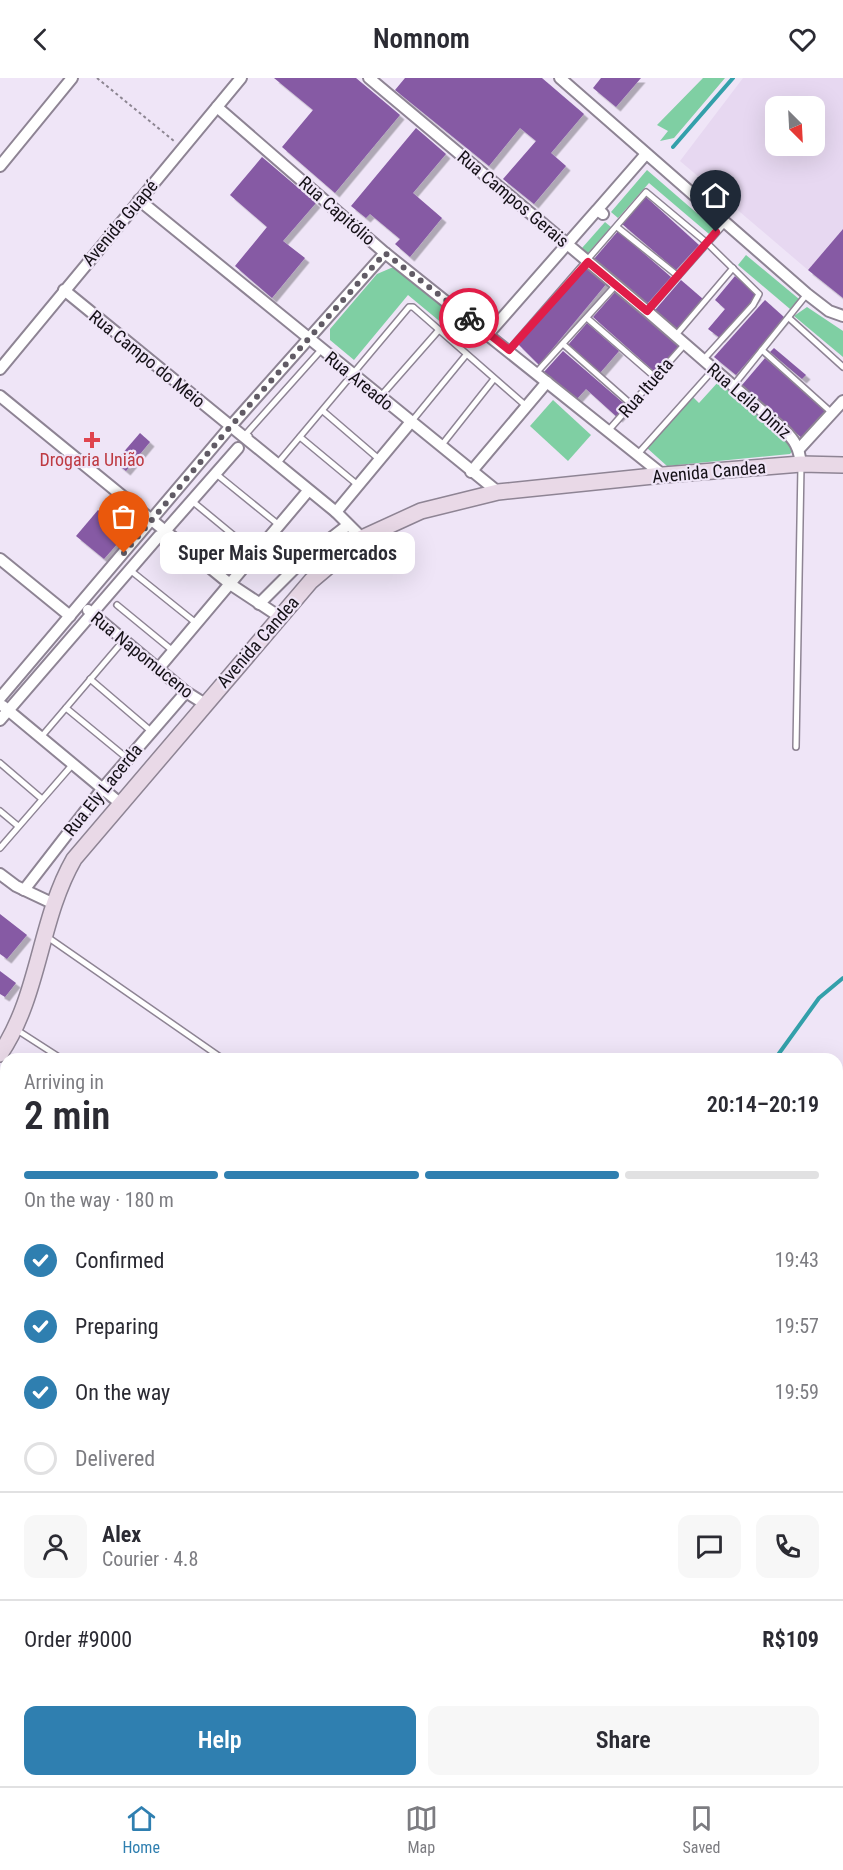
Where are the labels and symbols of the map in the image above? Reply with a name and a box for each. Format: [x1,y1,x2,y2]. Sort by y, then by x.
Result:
north arrow [765,96,825,156]
street label: Rua Campos Gerais [453,146,573,251]
pin [690,170,741,232]
street label: Rua Capitólio [295,172,380,249]
street label: Avenida Guapé [78,175,162,270]
courier [439,288,499,348]
street label: Rua Campo do Meio [85,306,209,412]
street label: Rua Areado [321,347,398,414]
street label: Rua Itueta [614,354,677,422]
street label: Rua Leila Diniz [703,359,796,443]
marker: Drogaria União [85,433,99,447]
place label: Drogaria União [39,449,145,470]
street label: Avenida Candea [651,456,767,487]
pin [98,491,149,553]
callout: Super Mais Supermercados [160,532,415,574]
street label: Avenida Candea [212,592,303,692]
street label: Rua Napomuceno [87,607,198,702]
street label: Rua Ely Lacerda [59,739,146,840]

